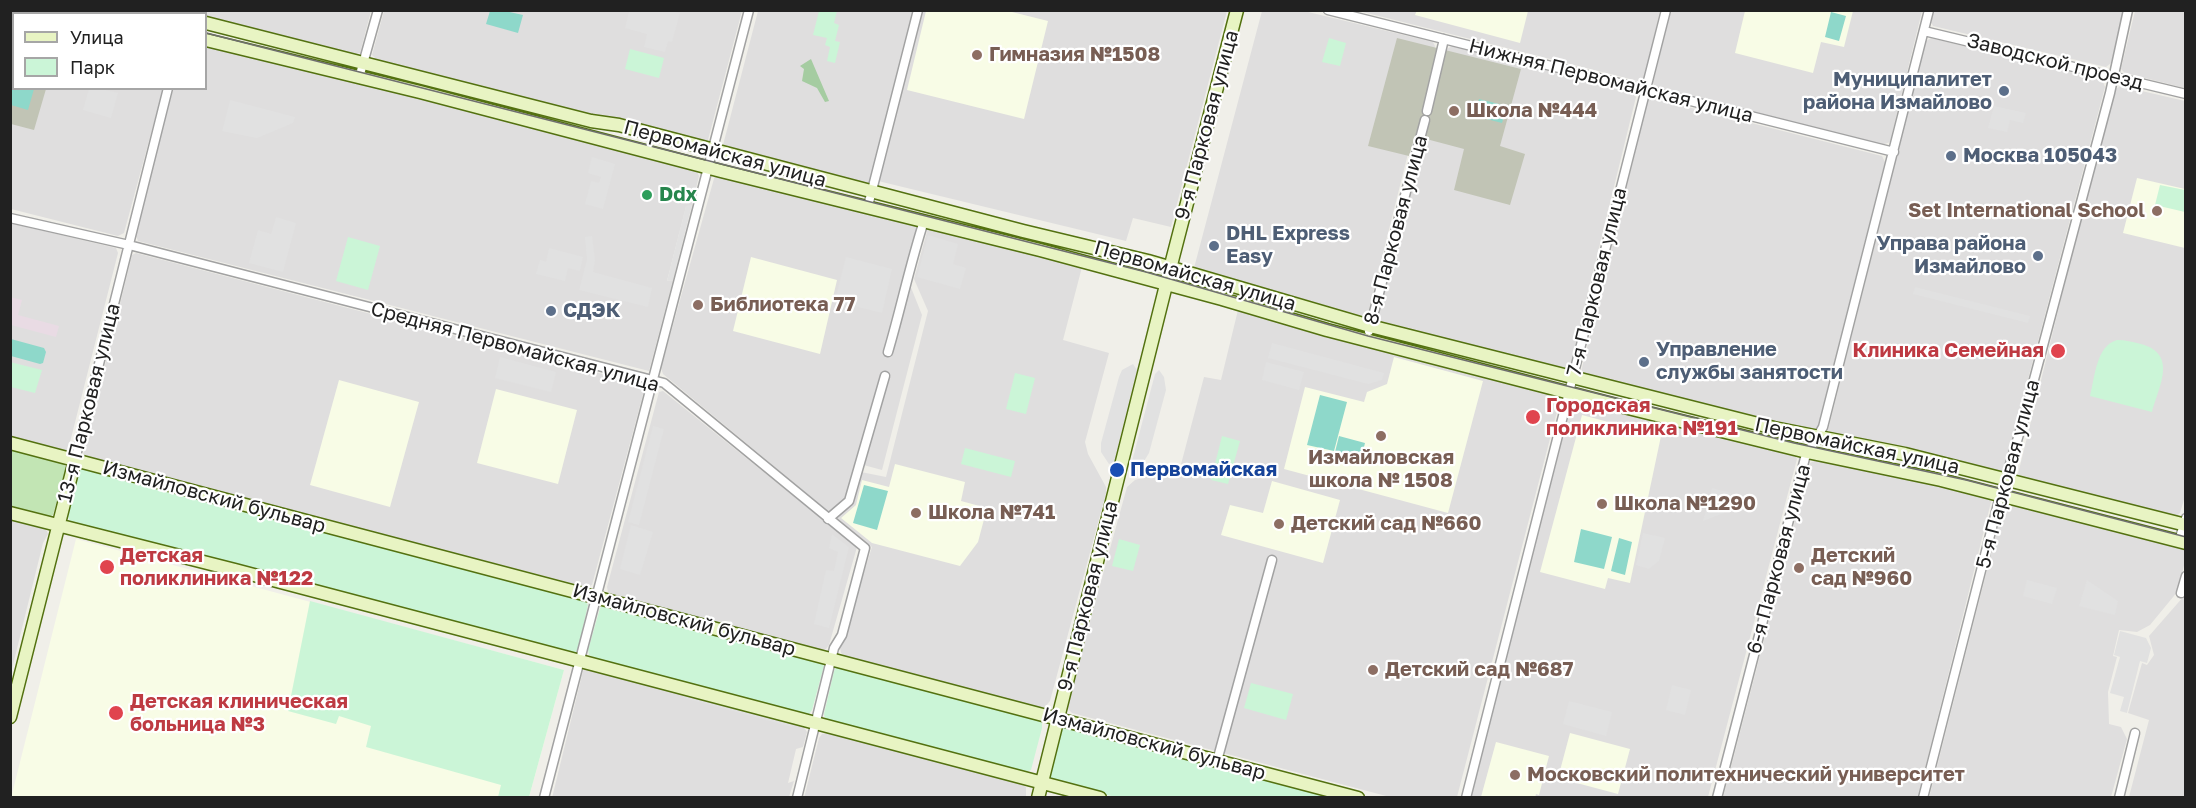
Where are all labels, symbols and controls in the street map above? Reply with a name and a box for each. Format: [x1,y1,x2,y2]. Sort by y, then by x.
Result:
legend [12,12,207,90]
text: Улица [70,26,124,48]
street label: 9-я Парковая улица [1170,28,1244,222]
street label: Заводской проезд [1964,28,2146,96]
street label: Нижняя Первомайская улица [1466,34,1756,128]
place label: Гимназия №1508 [989,43,1160,67]
marker: Гимназия №1508 [970,48,984,62]
text: Парк [70,56,115,78]
place label: Муниципалитет района Измайлово [1803,68,1992,115]
marker: Муниципалитет района Измайлово [1997,84,2011,98]
place label: Школа №444 [1466,99,1597,123]
marker: Школа №444 [1447,104,1461,118]
street label: Первомайская улица [621,115,829,193]
street label: 8-я Парковая улица [1359,132,1433,328]
place label: Москва 105043 [1963,144,2117,168]
marker: Москва 105043 [1944,149,1958,163]
place label: Ddx [659,183,697,207]
street label: 7-я Парковая улица [1562,185,1632,379]
marker: Ddx [640,188,654,202]
place label: Set International School [1908,199,2145,223]
marker: Set International School [2150,204,2164,218]
place label: DHL Express Easy [1226,222,1350,269]
place label: Управа района Измайлово [1877,232,2026,279]
street label: Первомайская улица [1091,236,1299,316]
marker: DHL Express Easy [1207,239,1221,253]
marker: Управа района Измайлово [2031,249,2045,263]
place label: Библиотека 77 [710,293,855,317]
street label: Средняя Первомайская улица [368,297,662,397]
marker: Библиотека 77 [691,298,705,312]
place label: СДЭК [563,299,620,323]
street label: 13-я Парковая улица [53,301,125,505]
marker: СДЭК [544,304,558,318]
place label: Управление cлужбы занятости [1656,338,1843,385]
place label: Клиника Семейная [1852,339,2044,363]
marker: Клиника Семейная [2049,342,2067,360]
marker: Управление cлужбы занятости [1637,355,1651,369]
street label: 5-я Парковая улица [1971,377,2045,571]
place label: Городская поликлиника №191 [1546,394,1738,441]
marker: Городская поликлиника №191 [1524,408,1542,426]
street label: Первомайская улица [1752,413,1962,479]
marker: Измайловская школа № 1508 [1374,429,1388,443]
place label: Измайловская школа № 1508 [1308,446,1454,493]
street label: Измайловский бульвар [100,456,328,538]
place label: Первомайская [1130,458,1277,482]
marker: Первомайская [1108,461,1126,479]
street label: 6-я Парковая улица [1742,462,1816,656]
place label: Школа №1290 [1614,492,1756,516]
marker: Школа №1290 [1595,497,1609,511]
street label: 9-я Парковая улица [1053,498,1123,694]
place label: Школа №741 [928,501,1055,525]
marker: Школа №741 [909,506,923,520]
place label: Детский сад №660 [1291,512,1482,536]
marker: Детский сад №660 [1272,517,1286,531]
place label: Детская поликлиника №122 [120,544,313,591]
place label: Детский сад №960 [1811,544,1912,591]
marker: Детская поликлиника №122 [98,558,116,576]
marker: Детский сад №960 [1792,561,1806,575]
street label: Измайловский бульвар [570,579,798,661]
place label: Детский сад №687 [1385,658,1574,682]
marker: Детский сад №687 [1366,663,1380,677]
place label: Детская клиническая больница №3 [130,690,348,737]
street label: Измайловский бульвар [1040,703,1268,785]
marker: Детская клиническая больница №3 [107,704,125,722]
place label: Московский политехнический университет [1527,763,1965,787]
marker: Московский политехнический университет [1508,768,1522,782]

